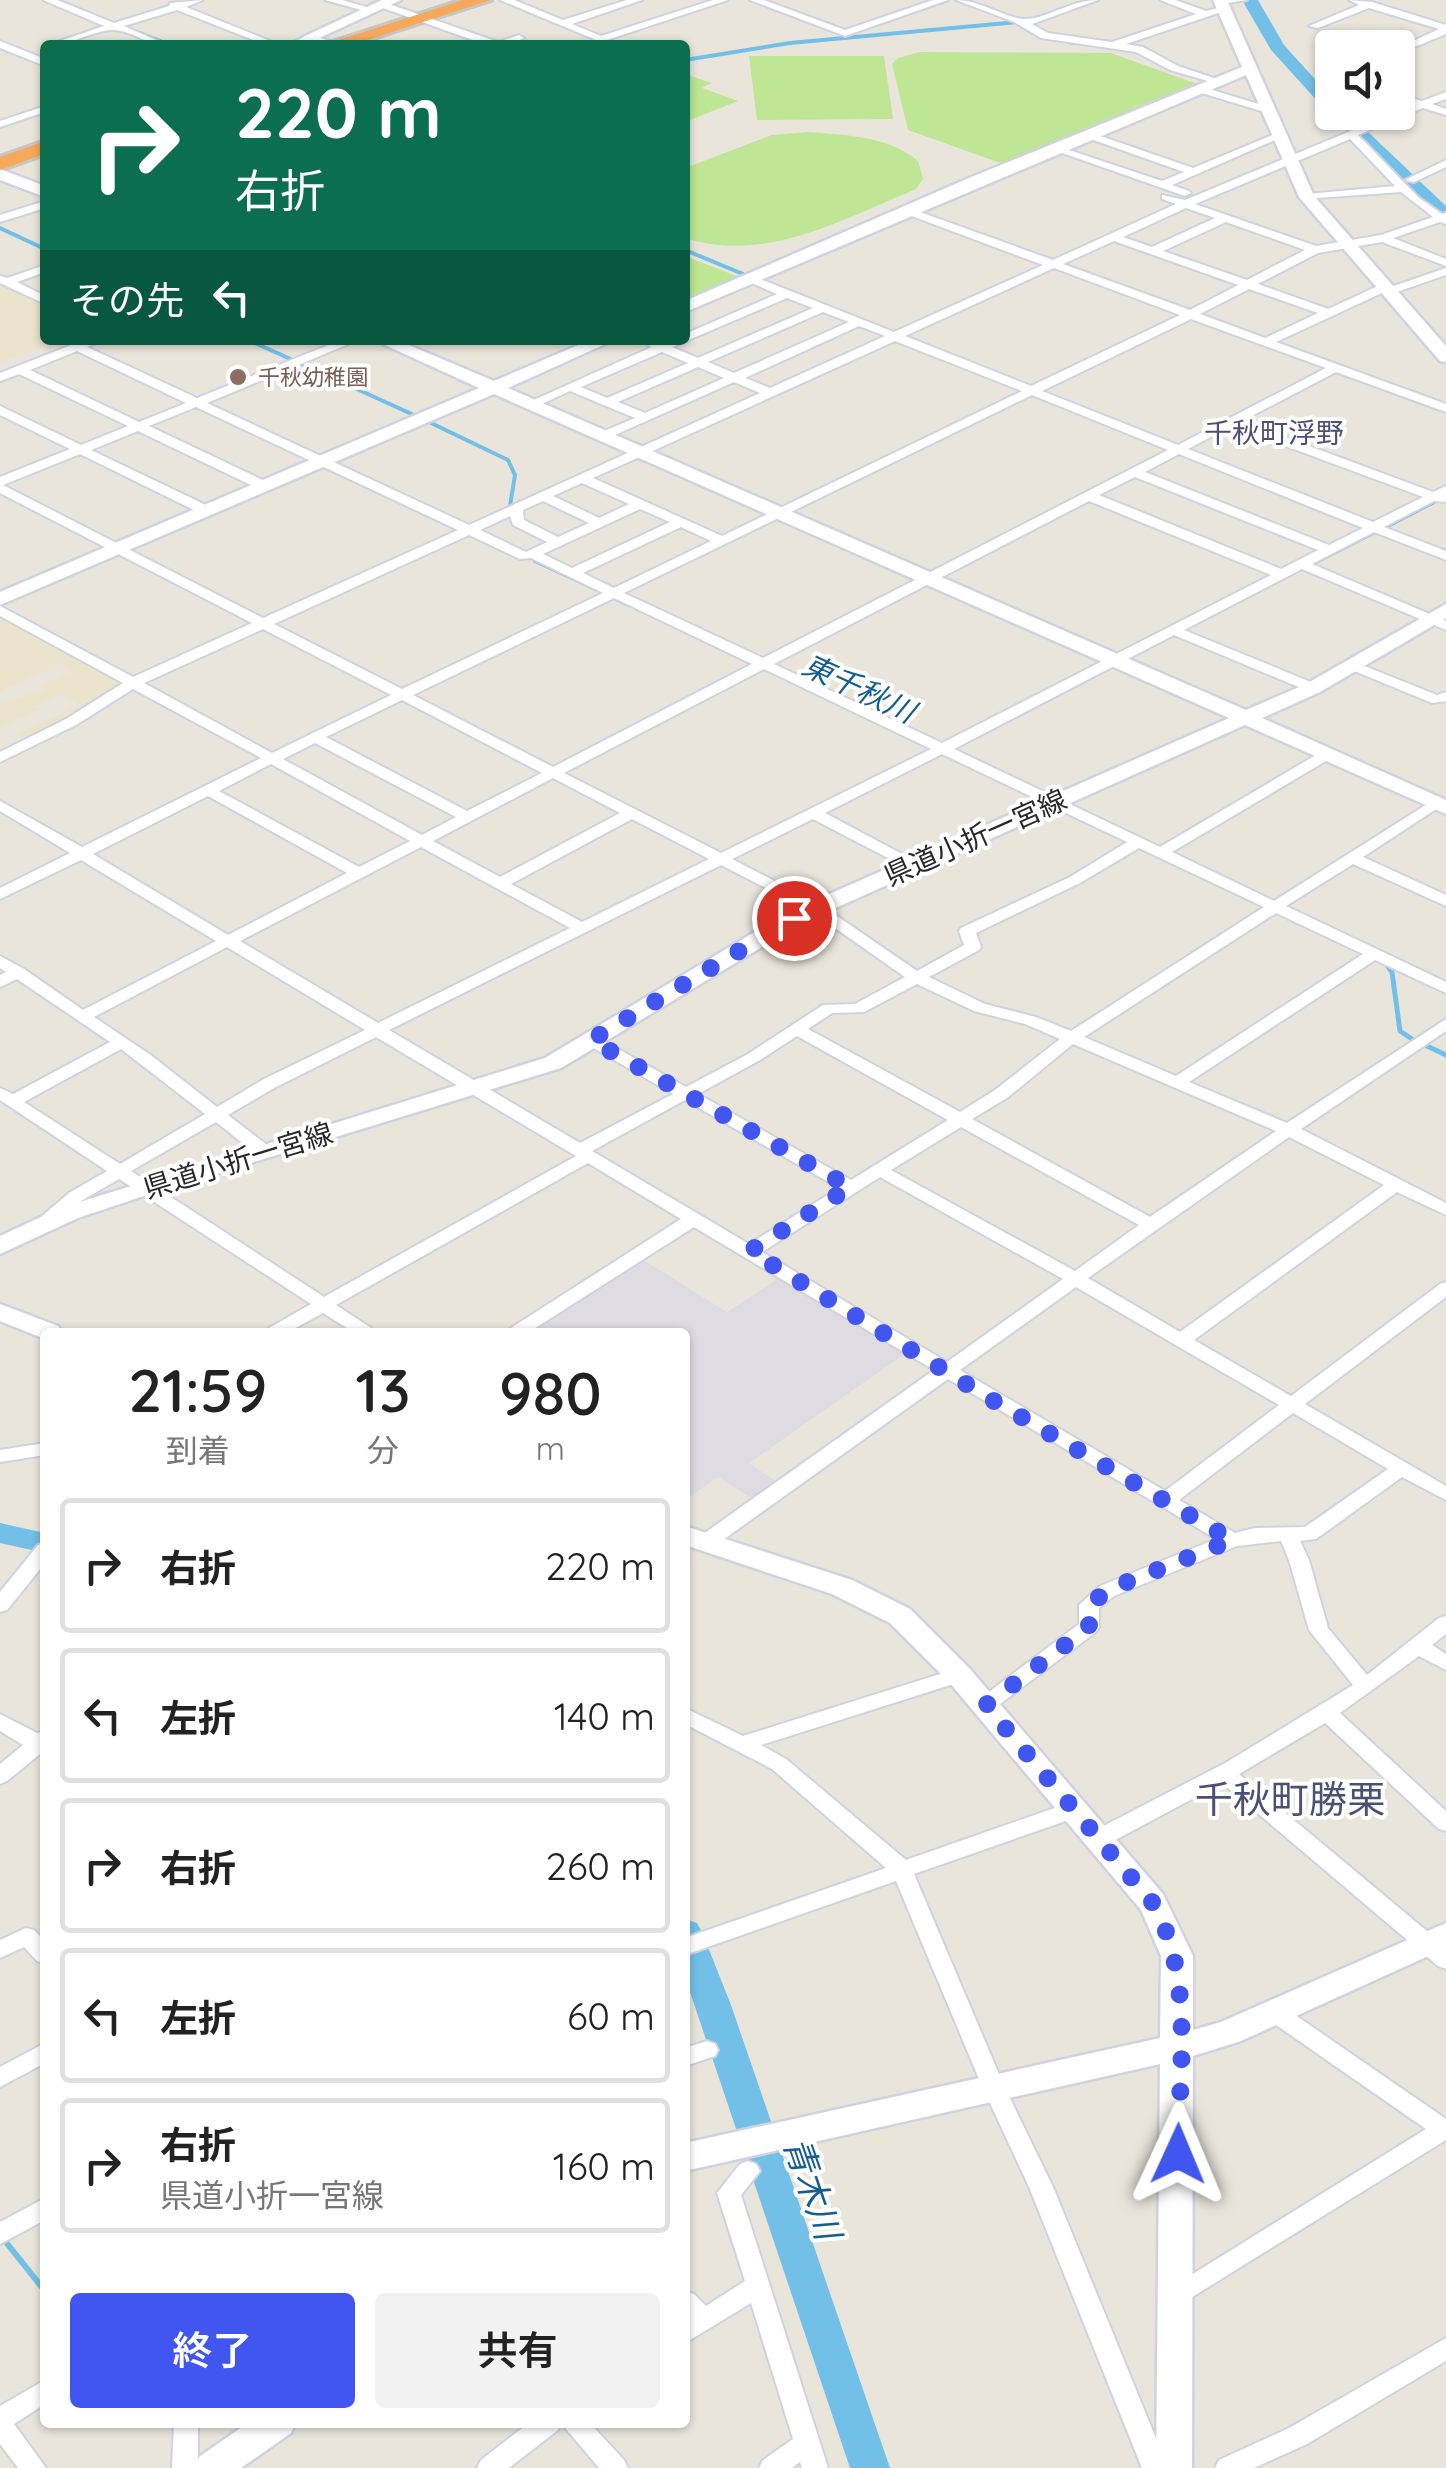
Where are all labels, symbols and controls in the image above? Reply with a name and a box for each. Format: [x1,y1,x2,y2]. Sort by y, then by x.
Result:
map controls [1315,30,1415,130]
button: sound [1315,30,1415,130]
text: 220 m [235,68,442,156]
icon: right [70,80,200,210]
text: 右折 [235,162,325,218]
icon: left [204,270,259,325]
text: その先 [70,276,184,324]
place label: 千秋幼稚園 [258,363,368,391]
marker: 千秋幼稚園 [227,366,249,388]
district label: 千秋町浮野 [1204,415,1344,450]
water label: 東千秋川 [797,645,924,732]
street label: 県道小折一宮線 [878,781,1072,893]
pin [752,876,837,961]
icon: arrive [767,891,822,946]
street label: 県道小折一宮線 [139,1115,337,1205]
text: 21:59 [128,1352,267,1427]
text: 13 [356,1352,411,1427]
text: 980 [499,1355,602,1430]
text: m [536,1428,565,1468]
text: 到着 [166,1430,230,1470]
text: 分 [367,1430,399,1470]
icon: right [75,1538,130,1593]
text: 220 m [545,1542,655,1590]
text: 右折 [160,1544,236,1592]
icon: left [75,1688,130,1743]
text: 140 m [554,1692,655,1740]
text: 左折 [160,1694,236,1742]
district label: 千秋町勝栗 [1195,1775,1385,1823]
icon: right [75,1838,130,1893]
text: 260 m [546,1842,655,1890]
text: 右折 [160,1844,236,1892]
icon: left [75,1988,130,2043]
text: 60 m [567,1992,655,2040]
text: 左折 [160,1994,236,2042]
position arrow [1126,2102,1230,2206]
text: 右折 [160,2121,236,2169]
water label: 青木川 [775,2131,852,2249]
icon: right [75,2138,130,2193]
text: 160 m [553,2142,655,2190]
text: 県道小折一宮線 [160,2175,384,2215]
button: 終了 [70,2293,355,2408]
button: 共有 [375,2293,660,2408]

